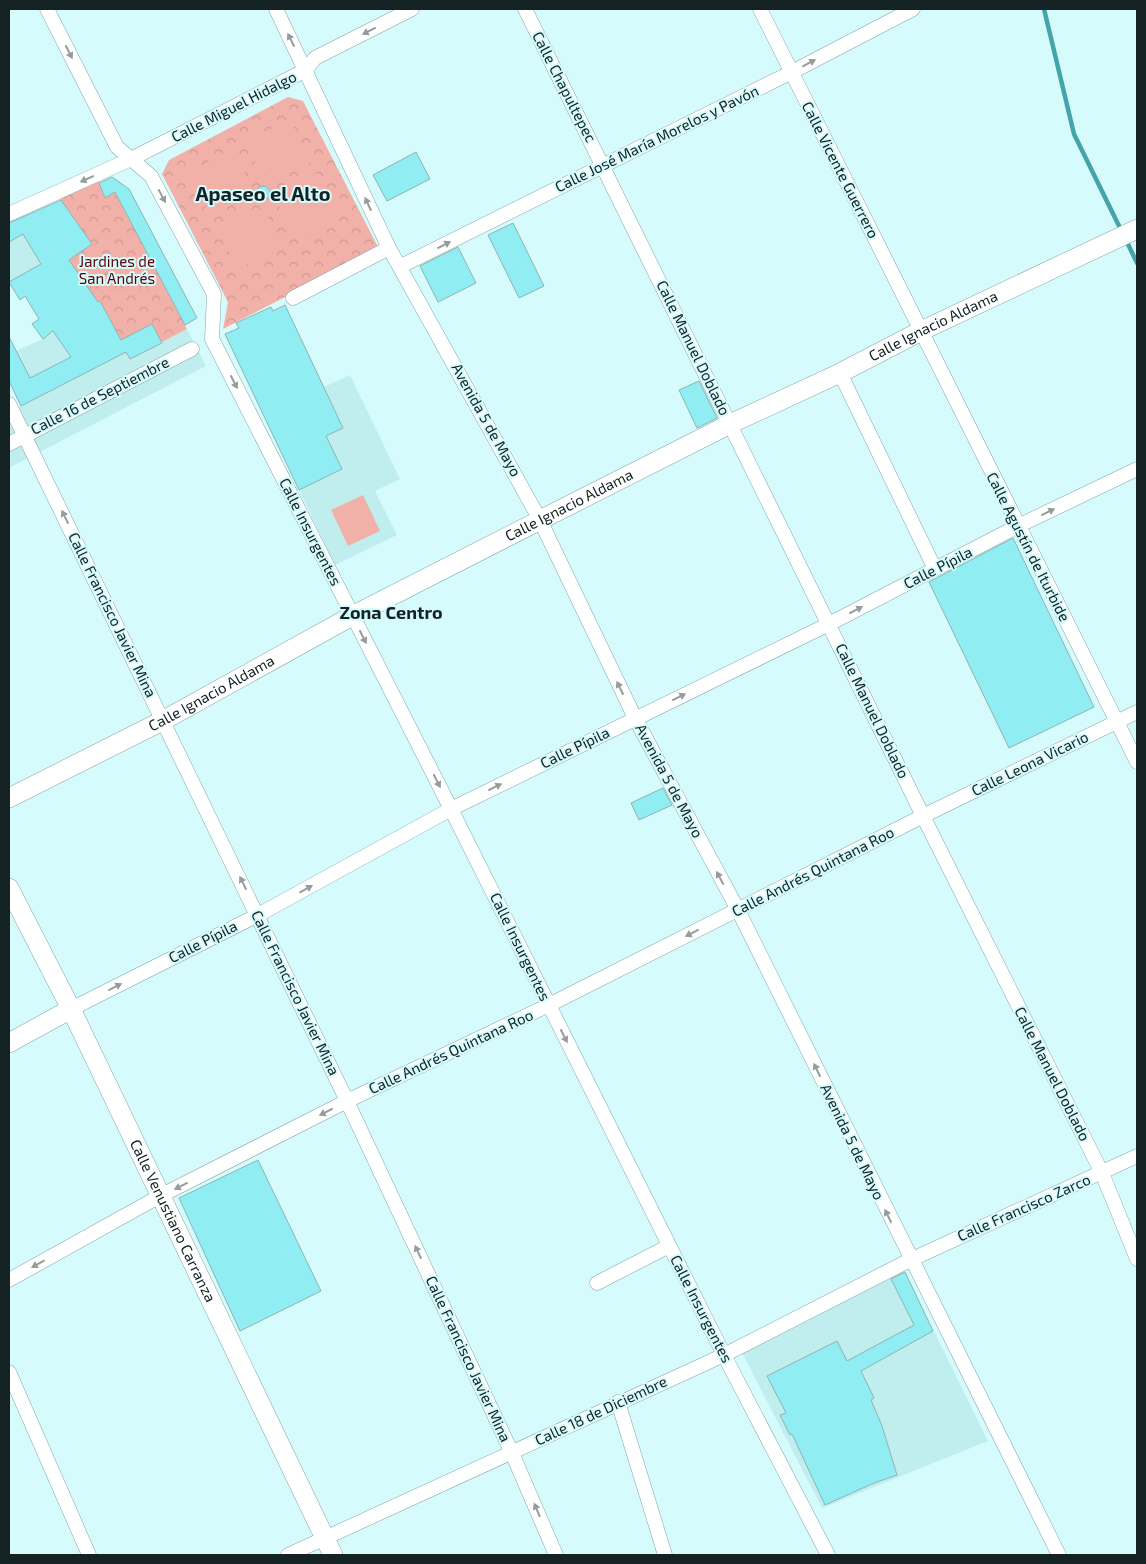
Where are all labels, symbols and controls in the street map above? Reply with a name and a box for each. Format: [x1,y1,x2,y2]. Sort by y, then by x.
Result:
one-way arrow [362,27,376,35]
street label: Calle Chapultepec [529,28,601,145]
one-way arrow [287,32,295,47]
one-way arrow [65,45,73,60]
one-way arrow [802,59,816,67]
street label: Calle Miguel Hidalgo [168,67,299,146]
street label: Calle José María Morelos y Pavón [552,81,761,195]
street label: Calle Vicente Guerrero [799,98,883,241]
one-way arrow [80,175,94,183]
district label: Apaseo el Alto [195,181,331,205]
one-way arrow [157,189,166,203]
one-way arrow [364,196,373,211]
one-way arrow [437,240,452,249]
park label: Jardines de San Andrés [79,252,155,287]
street label: Calle Manuel Doblado [653,277,734,418]
street label: Calle Ignacio Aldama [865,286,1000,365]
street label: Calle 16 de Septiembre [27,352,172,438]
street label: Avenida 5 de Mayo [448,360,525,479]
one-way arrow [230,375,238,390]
street label: Calle Ignacio Aldama [502,465,636,544]
street label: Calle Agustín de Iturbide [983,469,1074,624]
street label: Calle Insurgentes [276,475,346,588]
one-way arrow [1040,508,1055,516]
one-way arrow [61,510,69,524]
street label: Calle Francisco Javier Mina [65,529,161,700]
street label: Calle Pípila [900,542,975,592]
district label: Zona Centro [339,601,443,623]
one-way arrow [849,606,863,614]
one-way arrow [359,630,367,644]
street label: Calle Manuel Doblado [832,640,913,781]
street label: Calle Ignacio Aldama [145,651,277,734]
one-way arrow [616,681,624,695]
one-way arrow [672,693,686,701]
street label: Avenida 5 de Mayo [632,720,708,841]
street label: Calle Pípila [537,723,612,772]
street label: Calle Leona Vicario [968,727,1091,799]
one-way arrow [433,774,441,788]
one-way arrow [488,783,502,791]
street label: Calle Andrés Quintana Roo [728,822,897,921]
one-way arrow [716,871,724,885]
one-way arrow [239,876,247,890]
one-way arrow [299,884,312,893]
street label: Calle Insurgentes [487,889,555,1004]
street label: Calle Francisco Javier Mina [248,907,344,1078]
street label: Calle Pípila [165,916,240,966]
one-way arrow [685,929,699,937]
one-way arrow [107,983,122,991]
street label: Calle Manuel Doblado [1011,1003,1095,1144]
street label: Calle Andrés Quintana Roo [365,1005,536,1098]
one-way arrow [560,1029,568,1044]
one-way arrow [812,1063,820,1077]
street label: Avenida 5 de Mayo [817,1081,889,1202]
one-way arrow [319,1108,333,1116]
street label: Calle Venustiano Carranza [127,1136,220,1305]
street label: Calle Francisco Zarco [954,1170,1093,1245]
one-way arrow [174,1182,188,1190]
one-way arrow [884,1209,892,1223]
one-way arrow [413,1244,422,1259]
street label: Calle Insurgentes [667,1252,737,1365]
one-way arrow [31,1260,46,1268]
street label: Calle Francisco Javier Mina [422,1273,515,1445]
street label: Calle 18 de Diciembre [532,1372,670,1449]
one-way arrow [532,1503,540,1518]

